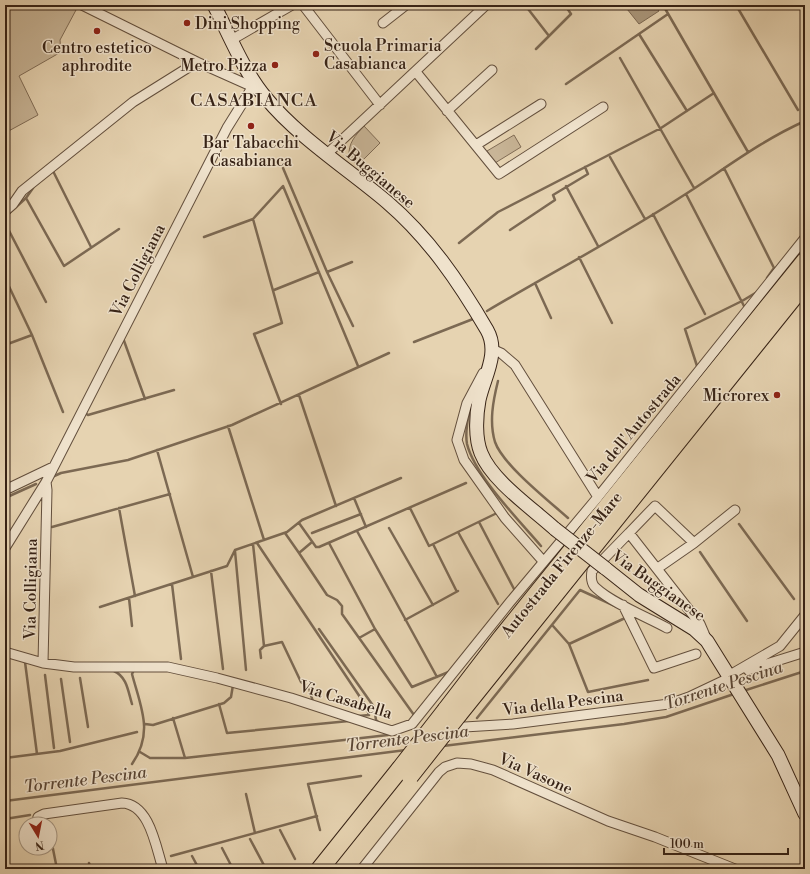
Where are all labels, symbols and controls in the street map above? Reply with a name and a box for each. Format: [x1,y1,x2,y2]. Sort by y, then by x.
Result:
place label: Dini Shopping [195,14,301,34]
marker: Dini Shopping [182,18,192,28]
marker: Centro estetico aphrodite [92,26,102,36]
place label: Scuola Primaria Casabianca [324,36,443,74]
place label: Centro estetico aphrodite [42,38,152,76]
marker: Scuola Primaria Casabianca [311,49,321,59]
place label: Metro Pizza [180,56,268,76]
marker: Metro Pizza [270,60,280,70]
district label: CASABIANCA [190,89,318,112]
marker: Bar Tabacchi Casabianca [246,121,256,131]
street label: Via Buggianese [321,126,419,213]
place label: Bar Tabacchi Casabianca [202,133,299,171]
street label: Via Colligiana [106,220,170,321]
street label: Via dell'Autostrada [581,369,686,488]
place label: Microrex [703,386,770,406]
marker: Microrex [772,390,782,400]
street label: Autostrada Firenze-Mare [496,488,627,642]
street label: Via Colligiana [20,537,42,641]
street label: Via Buggianese [607,545,709,626]
water label: Torrente Pescina [661,656,786,716]
street label: Via Casabella [296,676,395,724]
street label: Via della Pescina [501,686,625,720]
water label: Torrente Pescina [344,720,470,757]
street label: Via Vasone [495,748,576,799]
water label: Torrente Pescina [22,761,148,798]
north arrow [18,816,58,856]
scale bar [664,830,788,856]
text: N [34,837,45,853]
text: 100 m [670,837,704,852]

